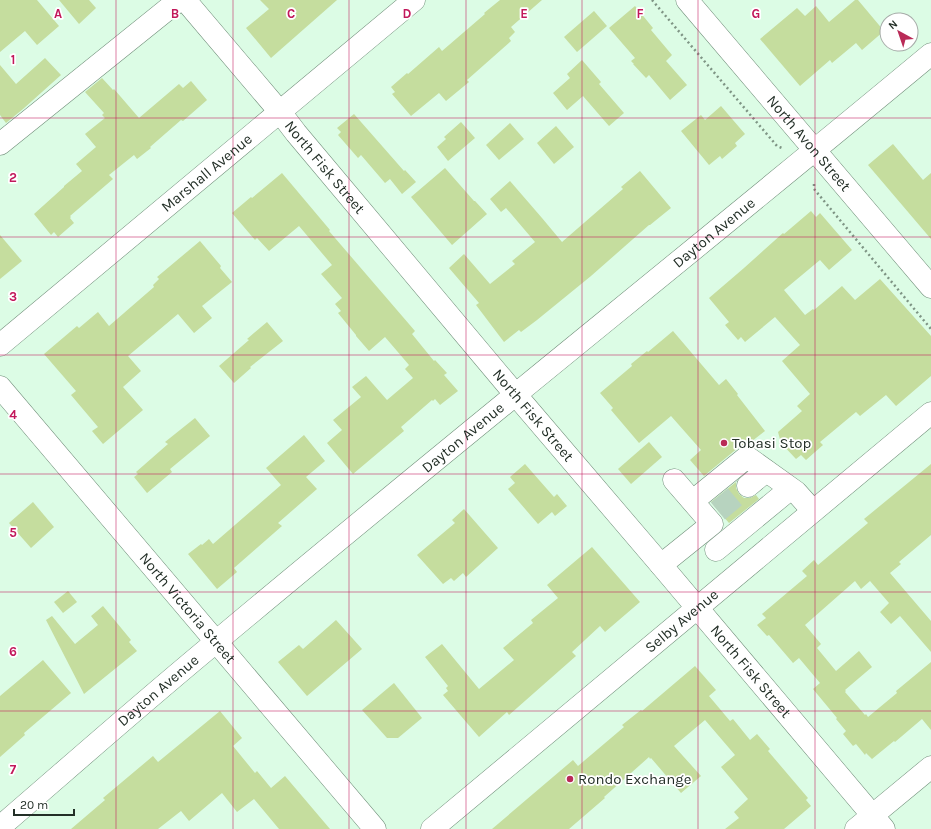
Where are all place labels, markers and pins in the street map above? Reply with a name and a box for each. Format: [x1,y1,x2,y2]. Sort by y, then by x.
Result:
place label: Tobasi Stop [732,434,811,452]
marker: Tobasi Stop [719,438,729,448]
place label: Rondo Exchange [578,770,691,788]
marker: Rondo Exchange [565,774,575,784]

